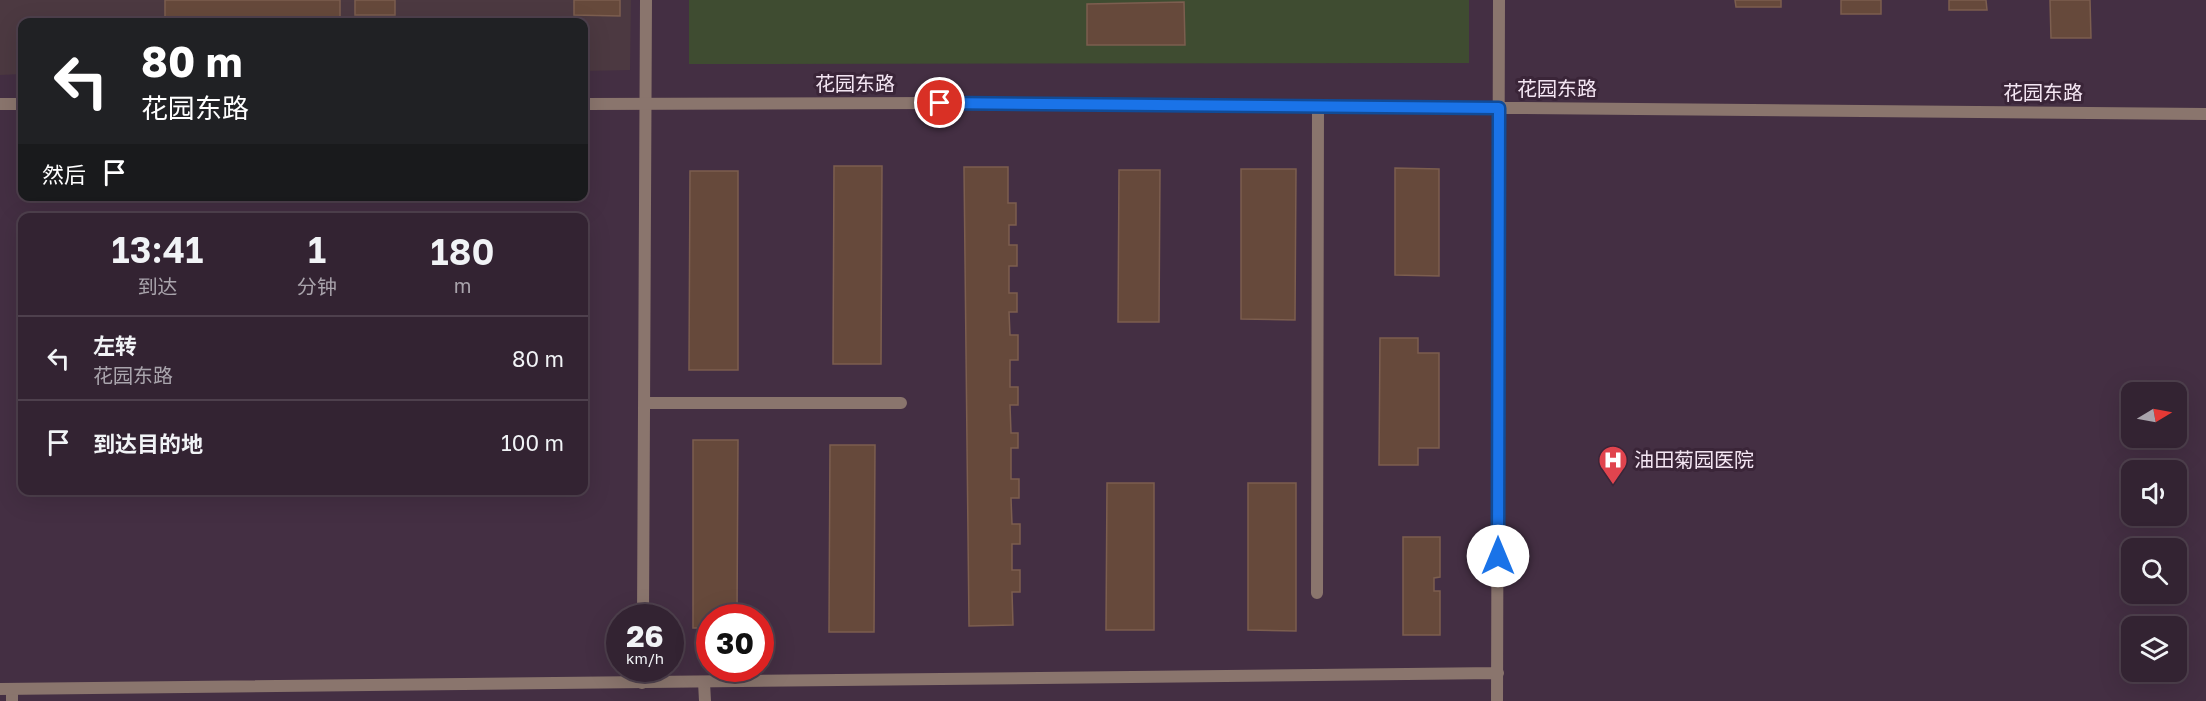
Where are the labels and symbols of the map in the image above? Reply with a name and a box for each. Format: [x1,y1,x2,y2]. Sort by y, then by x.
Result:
street label: 花园东路 [815,71,895,95]
street label: 花园东路 [1517,76,1597,100]
pin [914,77,965,128]
street label: 花园东路 [2003,80,2083,104]
north arrow [2121,382,2187,448]
hospital icon: 油田菊园医院 [1597,444,1629,486]
place label: 油田菊园医院 [1634,447,1754,471]
position arrow [1466,524,1530,588]
speed limit sign: 30 [696,604,774,682]

